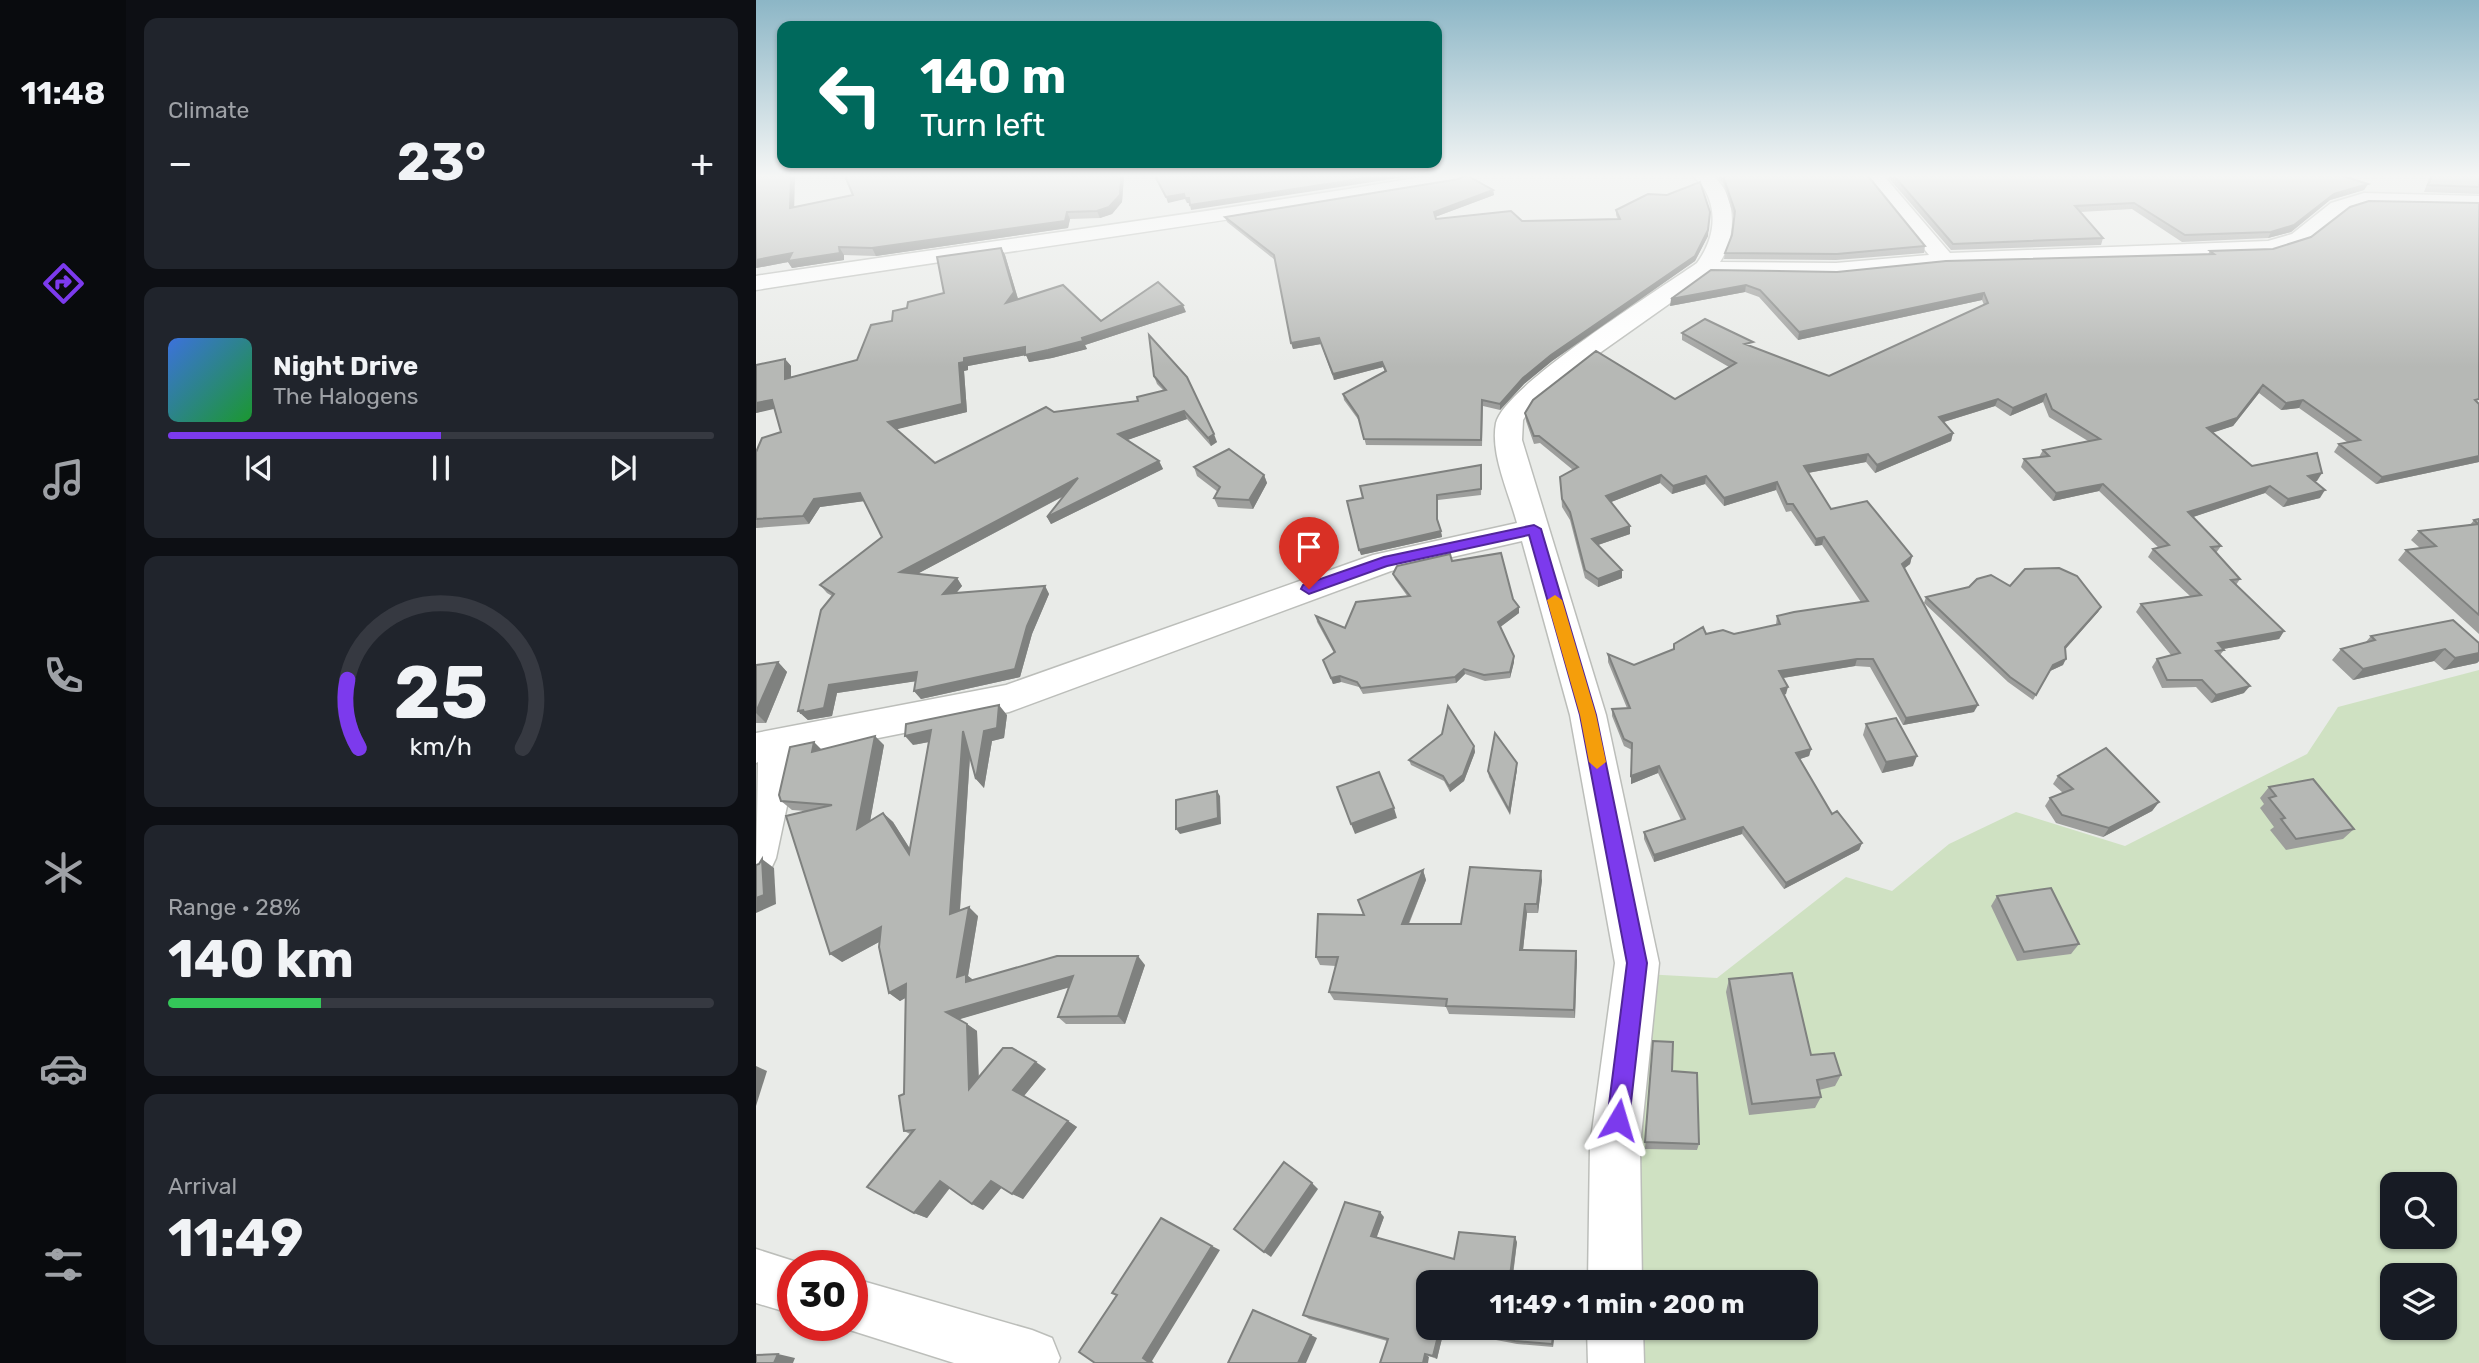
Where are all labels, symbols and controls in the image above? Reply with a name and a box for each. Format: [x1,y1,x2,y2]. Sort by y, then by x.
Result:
text: 140 m [920,47,1066,105]
icon: left [805,49,896,140]
text: 11:48 [21,74,105,112]
text: Climate [168,96,249,124]
text: Turn left [920,106,1045,144]
text: 23° [397,131,486,193]
text: − [168,140,193,186]
text: + [690,140,714,186]
icon: directions [39,259,88,308]
text: Night Drive [273,351,418,382]
text: The Halogens [273,382,419,410]
icon: previous [240,449,278,487]
icon: pause [422,449,460,487]
icon: next [604,449,642,487]
icon: music [39,455,88,504]
pin [1279,517,1339,589]
icon: arrive [1290,528,1328,566]
text: 25 [394,650,488,736]
icon: phone [39,651,88,700]
text: km/h [410,731,472,760]
icon: climate [39,848,88,897]
text: Range · 28% [168,893,301,921]
text: 140 km [168,928,354,990]
icon: car [39,1044,88,1093]
position arrow [1581,1083,1655,1157]
text: Arrival [168,1172,237,1200]
map controls [2380,1172,2457,1340]
button: search [2380,1172,2457,1249]
text: 11:49 [168,1207,304,1269]
icon: filters [39,1240,88,1289]
speed limit sign: 30 [777,1250,868,1341]
button: layers [2380,1263,2457,1340]
text: 11:49 · 1 min · 200 m [1489,1289,1745,1320]

